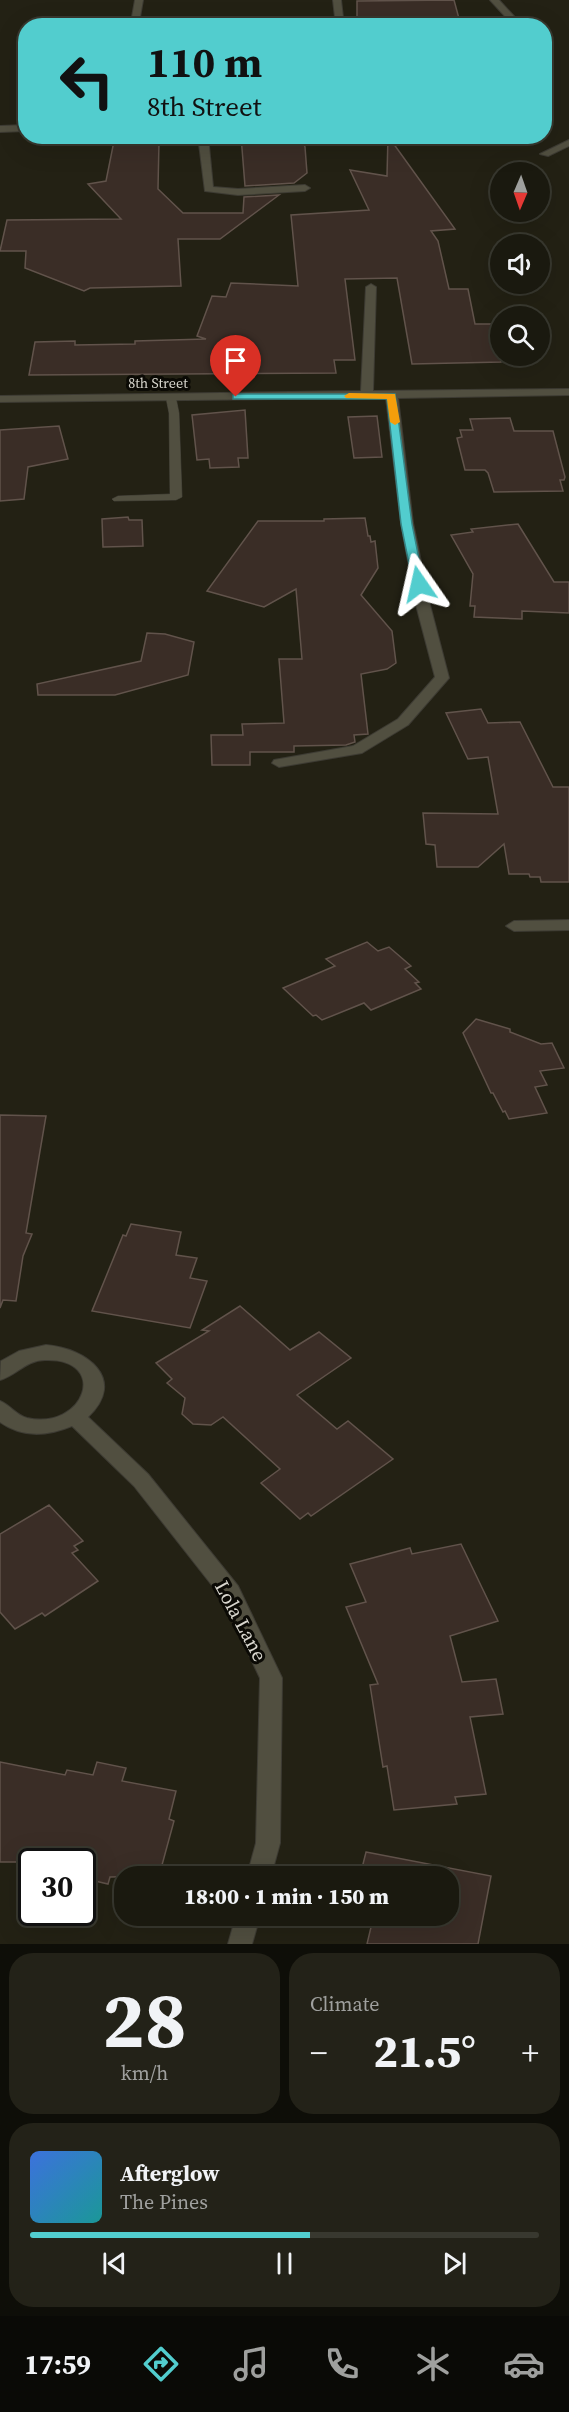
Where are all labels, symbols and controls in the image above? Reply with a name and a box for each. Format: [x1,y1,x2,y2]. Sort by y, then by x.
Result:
text: 110 m [147,33,262,91]
icon: left [48,42,126,120]
text: 8th Street [147,88,262,125]
north arrow [490,162,550,222]
map controls [490,162,550,366]
button: sound [490,234,550,294]
button: search [490,306,550,366]
pin [210,335,261,397]
icon: arrive [219,344,252,377]
street label: 8th Street [128,373,188,393]
position arrow [387,552,451,616]
street label: Lola Lane [208,1576,274,1666]
speed limit sign: 30 [18,1848,96,1926]
text: 18:00 · 1 min · 150 m [184,1881,389,1911]
text: 28 [102,1966,187,2073]
text: Climate [310,1990,379,2018]
text: 21.5° [373,2020,476,2082]
text: − [310,2030,328,2075]
text: + [522,2030,539,2075]
text: km/h [121,2059,168,2087]
text: Afterglow [120,2158,220,2188]
text: The Pines [120,2188,208,2216]
icon: previous [98,2247,131,2280]
icon: pause [268,2247,301,2280]
icon: next [438,2247,471,2280]
icon: directions [140,2343,182,2385]
icon: music [230,2343,272,2385]
icon: phone [321,2343,363,2385]
icon: climate [412,2343,454,2385]
icon: car [503,2343,545,2385]
text: 17:59 [24,2346,91,2383]

